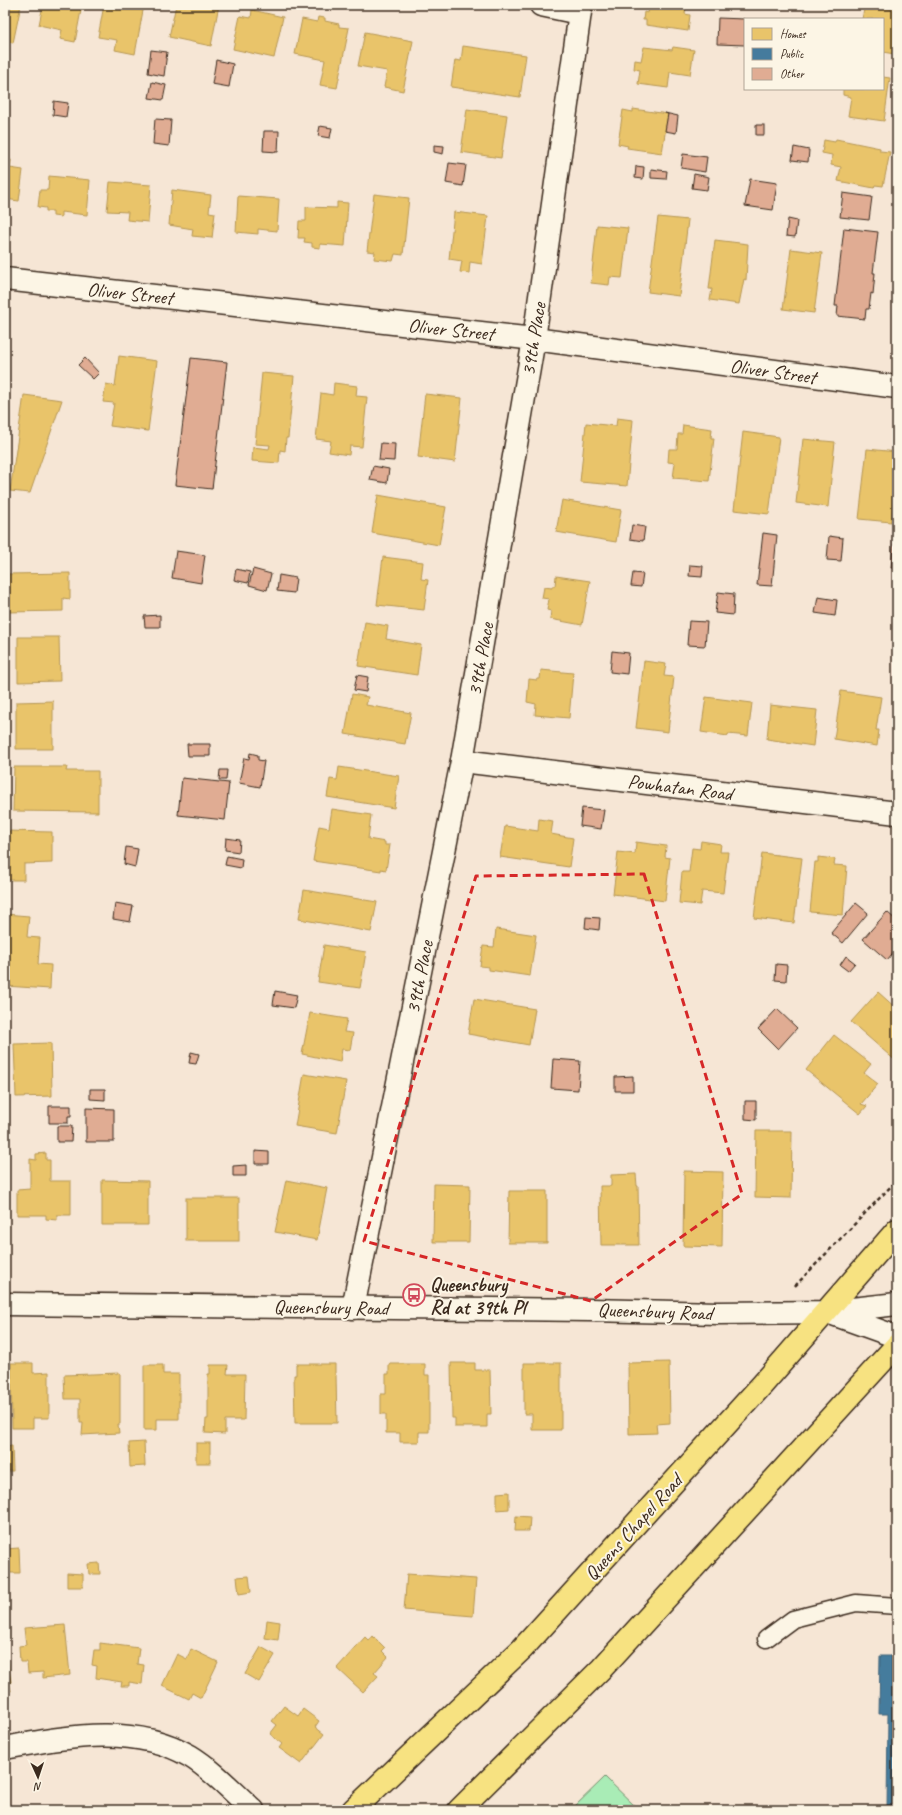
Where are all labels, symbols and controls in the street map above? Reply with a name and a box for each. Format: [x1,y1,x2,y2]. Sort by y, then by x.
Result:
legend [744,18,884,90]
text: Homes [780,26,807,42]
text: Public [780,46,804,62]
text: Other [780,66,806,82]
street label: Oliver Street [86,277,177,311]
street label: 39th Place [515,299,552,377]
street label: Oliver Street [407,313,498,347]
street label: Oliver Street [729,353,821,390]
street label: 39th Place [462,619,499,697]
street label: Powhatan Road [626,769,737,807]
street label: 39th Place [400,937,439,1016]
place label: Queensbury Rd at 39th Pl [430,1272,529,1320]
bus stop icon: Queensbury Rd at 39th Pl [401,1282,427,1308]
street label: Queensbury Road [273,1294,392,1321]
street label: Queensbury Road [597,1297,716,1326]
street label: Queens Chapel Road [579,1467,690,1586]
north arrow [18,1757,58,1797]
text: N [33,1780,42,1794]

